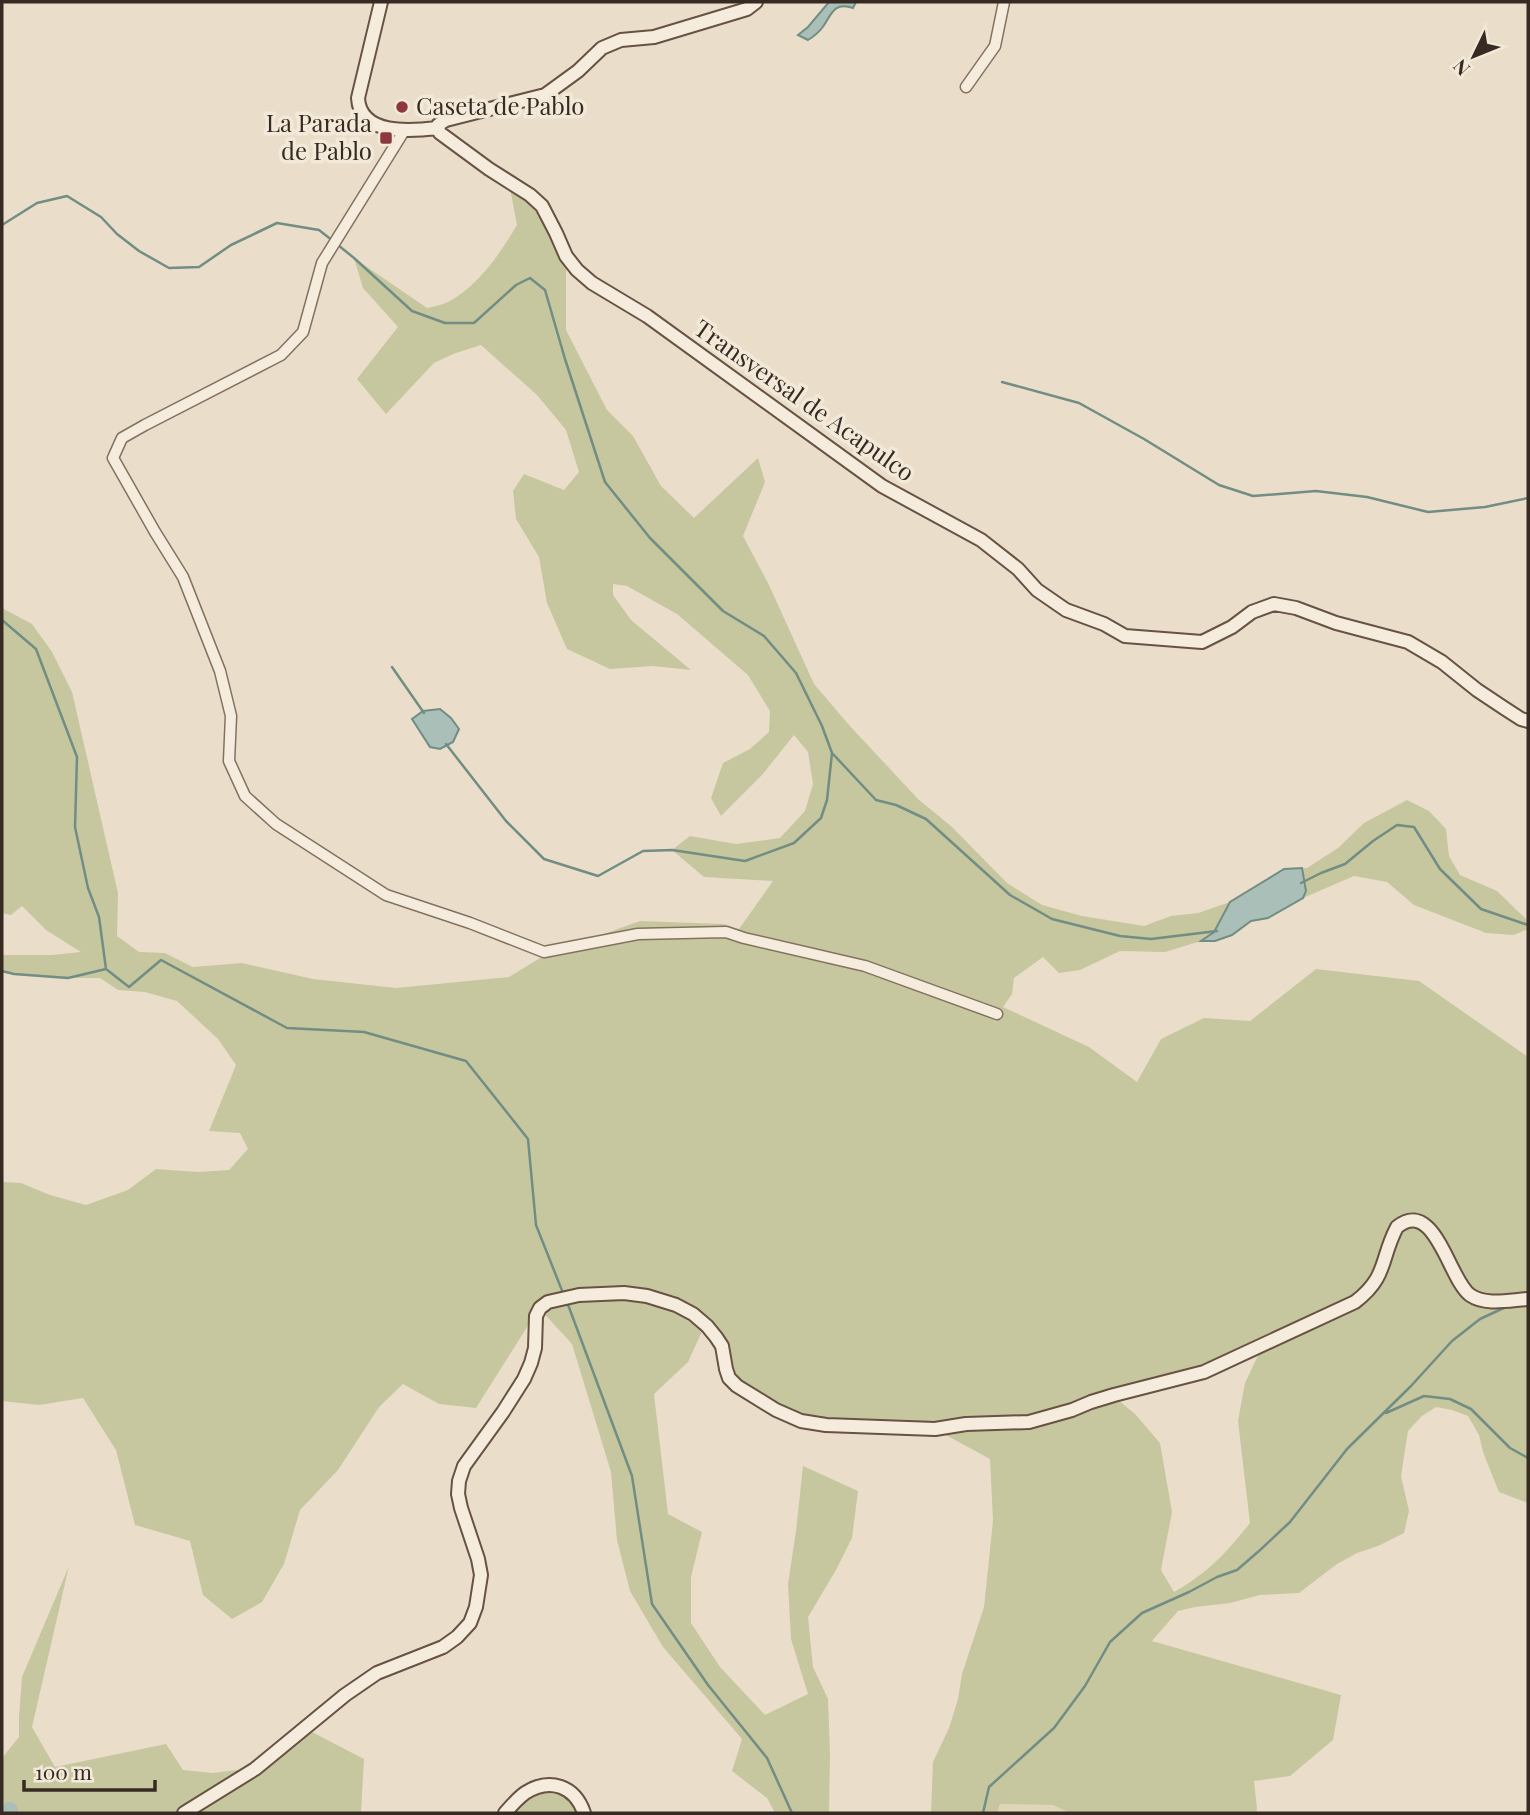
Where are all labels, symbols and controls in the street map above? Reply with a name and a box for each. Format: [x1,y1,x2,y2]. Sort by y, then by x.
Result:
north arrow [1439,21,1509,91]
text: N [1446,54,1475,82]
place label: Caseta de Pablo [416,89,584,121]
marker: Caseta de Pablo [394,99,410,115]
place label: La Parada de Pablo [266,106,372,166]
marker: La Parada de Pablo [378,130,394,146]
street label: Transversal de Acapulco [689,311,922,488]
scale bar [24,1748,156,1792]
text: 100 m [35,1757,92,1785]

